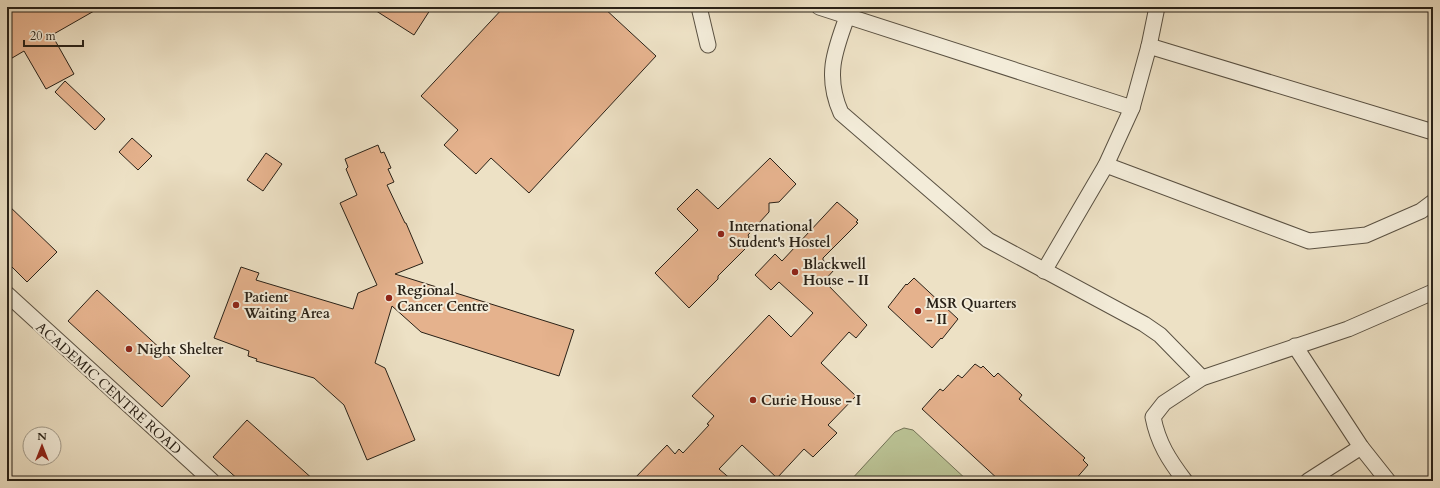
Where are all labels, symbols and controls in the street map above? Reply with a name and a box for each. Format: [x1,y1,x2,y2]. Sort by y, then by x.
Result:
scale bar [24,22,83,48]
text: 20 m [30,28,57,44]
place label: International Student's Hostel [729,217,830,252]
marker: International Student's Hostel [716,229,726,239]
place label: Blackwell House - II [803,255,869,290]
marker: Blackwell House - II [790,267,800,277]
place label: Regional Cancer Centre [397,281,489,316]
place label: Patient Waiting Area [243,288,330,323]
marker: Regional Cancer Centre [384,293,394,303]
place label: MSR Quarters - II [926,294,1016,329]
marker: Patient Waiting Area [231,300,241,310]
marker: MSR Quarters - II [913,306,923,316]
street label: ACADEMIC CENTRE ROAD [33,318,185,458]
place label: Night Shelter [137,340,224,359]
marker: Night Shelter [124,344,134,354]
place label: Curie House - I [761,391,861,410]
marker: Curie House - I [748,395,758,405]
north arrow [22,426,62,466]

